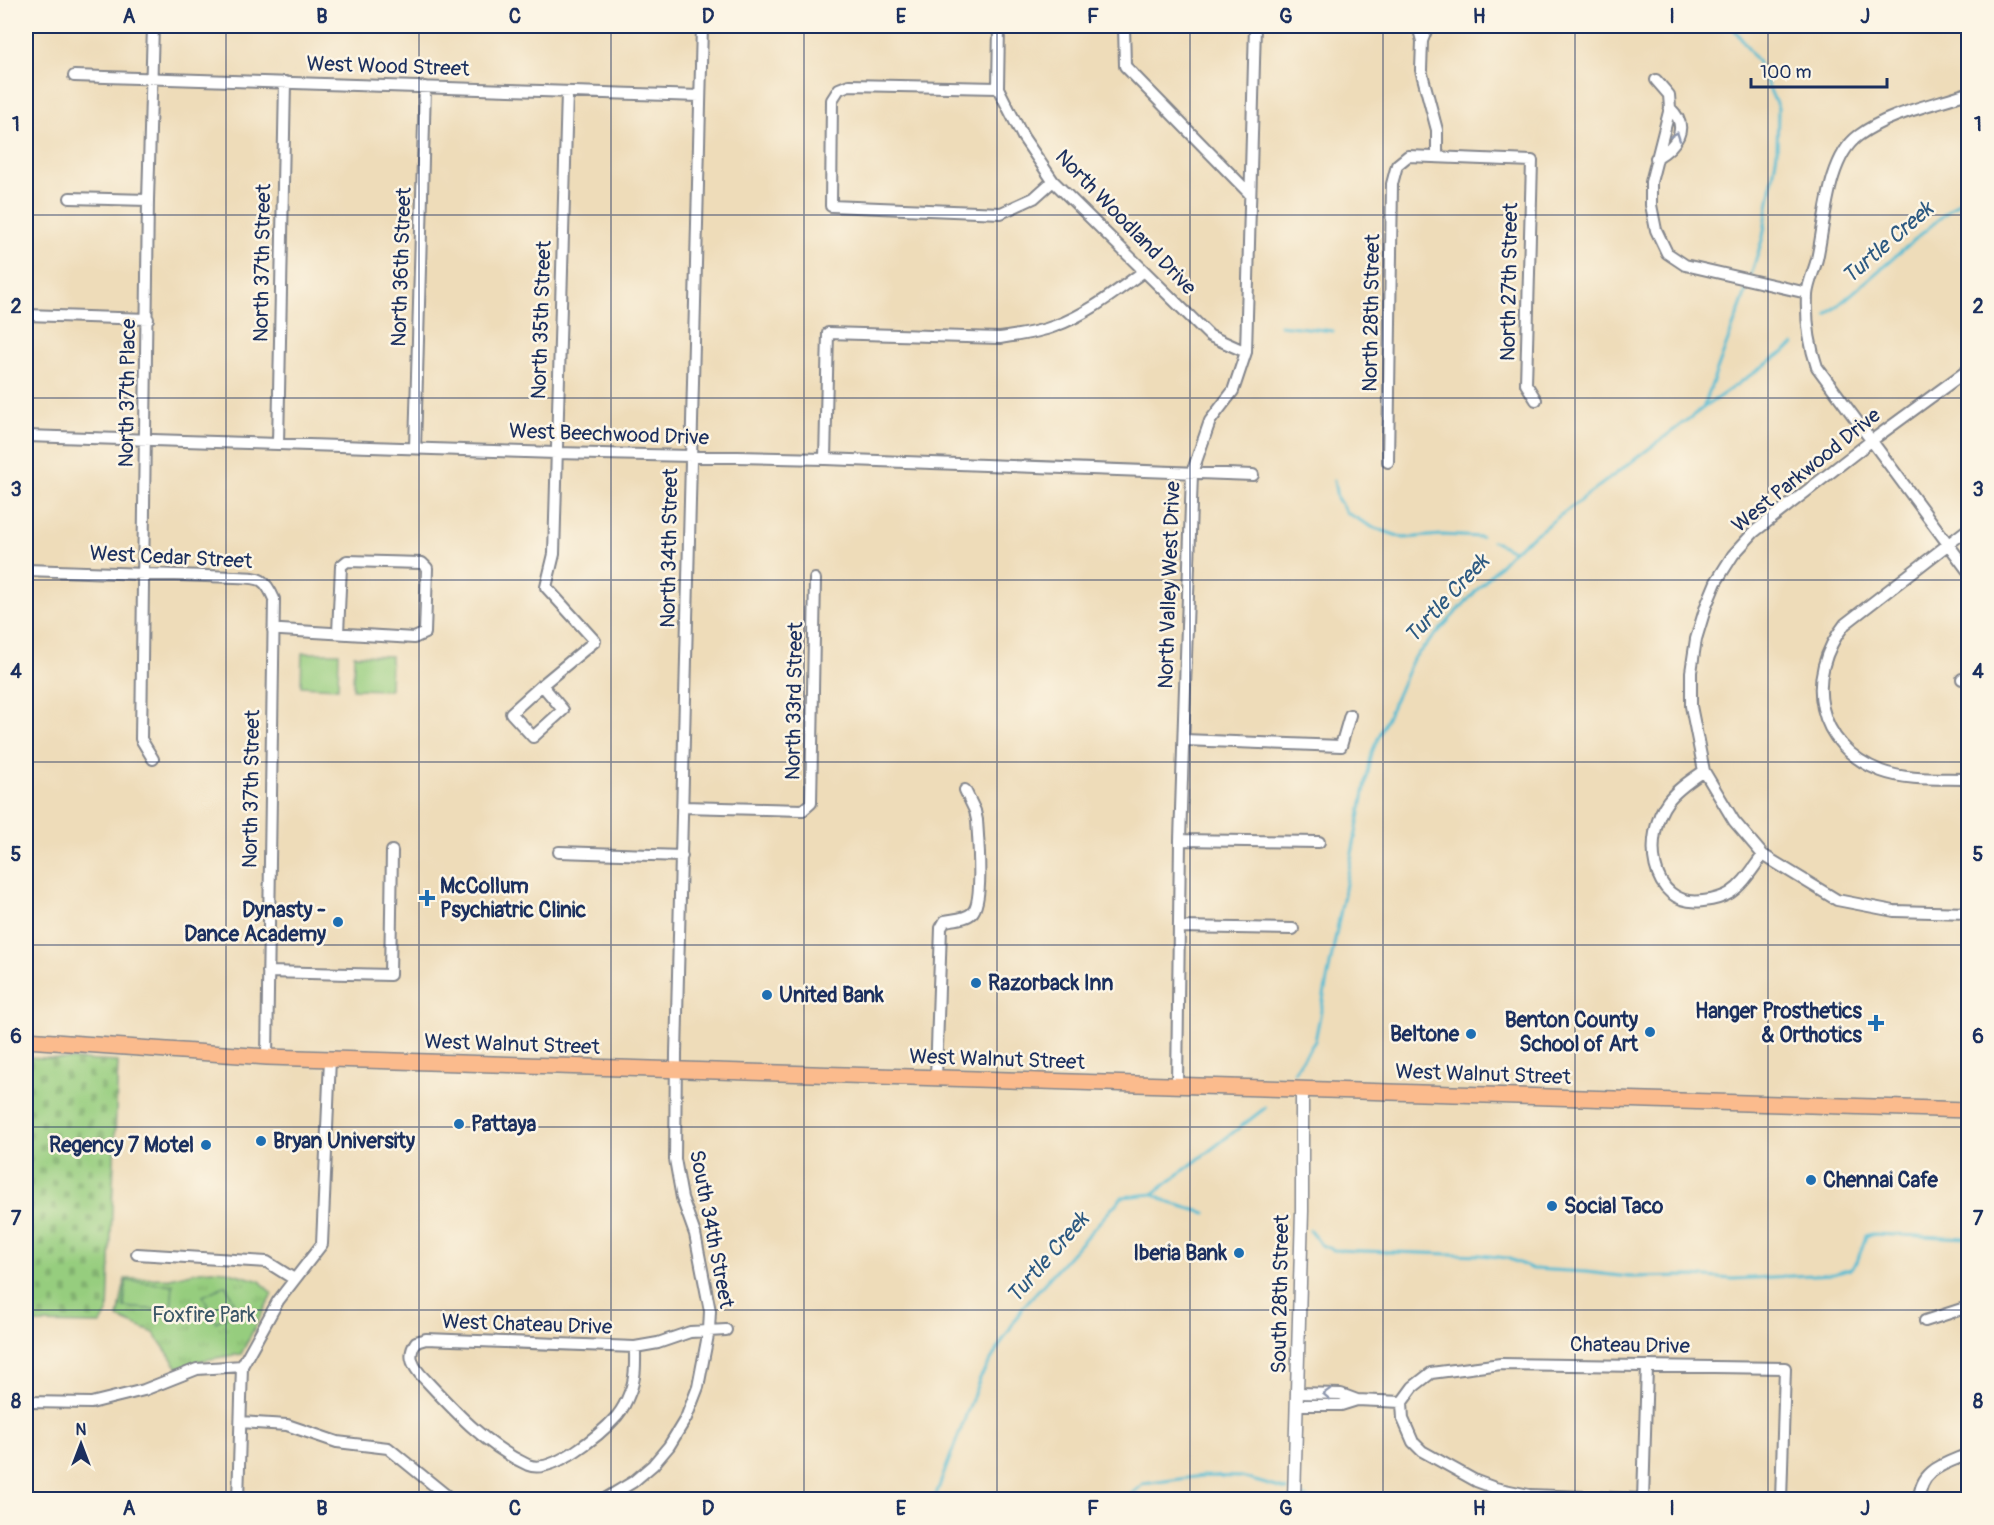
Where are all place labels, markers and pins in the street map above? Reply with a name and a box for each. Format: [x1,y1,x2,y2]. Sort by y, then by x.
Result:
place label: McCollum Psychiatric Clinic [440,873,587,924]
marker: McCollum Psychiatric Clinic [418,889,436,907]
place label: Dynasty - Dance Academy [184,897,326,948]
marker: Dynasty - Dance Academy [331,915,345,929]
place label: Razorback Inn [988,970,1114,997]
marker: Razorback Inn [969,976,983,990]
place label: United Bank [779,982,884,1009]
marker: United Bank [760,988,774,1002]
place label: Hanger Prosthetics & Orthotics [1695,998,1863,1049]
place label: Benton County School of Art [1505,1007,1639,1058]
marker: Hanger Prosthetics & Orthotics [1867,1014,1885,1032]
place label: Beltone [1390,1021,1460,1048]
marker: Benton County School of Art [1643,1025,1657,1039]
marker: Beltone [1464,1027,1478,1041]
place label: Pattaya [471,1111,537,1138]
marker: Pattaya [452,1117,466,1131]
place label: Bryan University [273,1128,415,1155]
place label: Regency 7 Motel [49,1132,194,1159]
marker: Bryan University [254,1134,268,1148]
marker: Regency 7 Motel [199,1138,213,1152]
place label: Chennai Cafe [1823,1167,1939,1194]
marker: Chennai Cafe [1804,1173,1818,1187]
place label: Social Taco [1564,1193,1664,1220]
marker: Social Taco [1545,1199,1559,1213]
place label: Iberia Bank [1133,1240,1227,1267]
marker: Iberia Bank [1232,1246,1246,1260]

